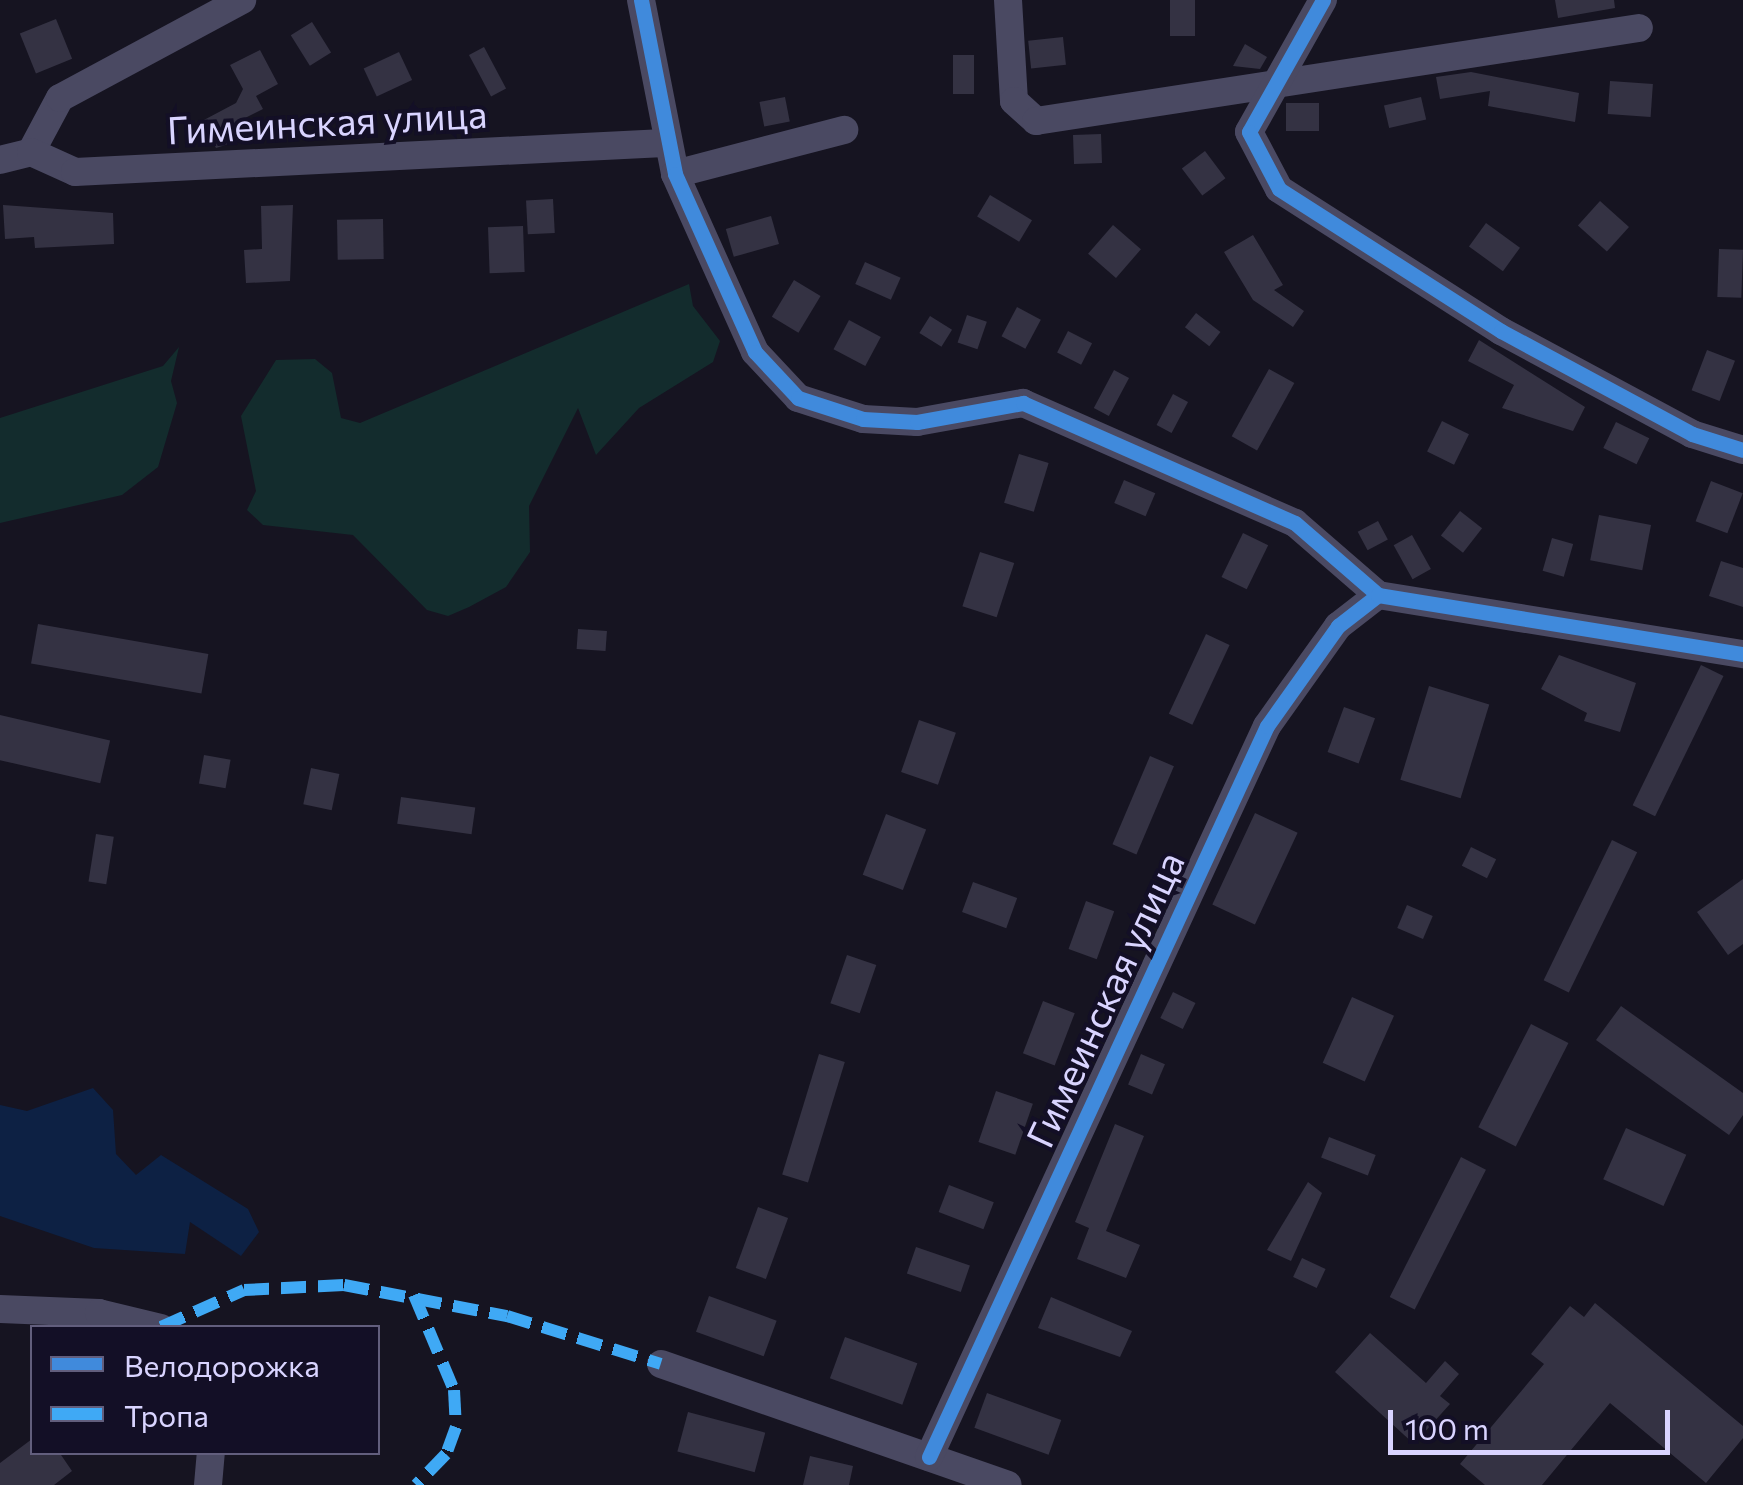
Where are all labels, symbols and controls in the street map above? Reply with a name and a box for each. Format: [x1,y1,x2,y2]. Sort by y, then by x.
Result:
street label: Гимеинская улица [166,90,488,152]
street label: Гимеинская улица [1016,844,1192,1154]
legend [30,1325,380,1455]
text: Велодорожка [124,1346,320,1383]
scale bar [1393,1390,1676,1452]
text: Тропа [124,1396,209,1433]
text: 100 m [1405,1409,1489,1446]

